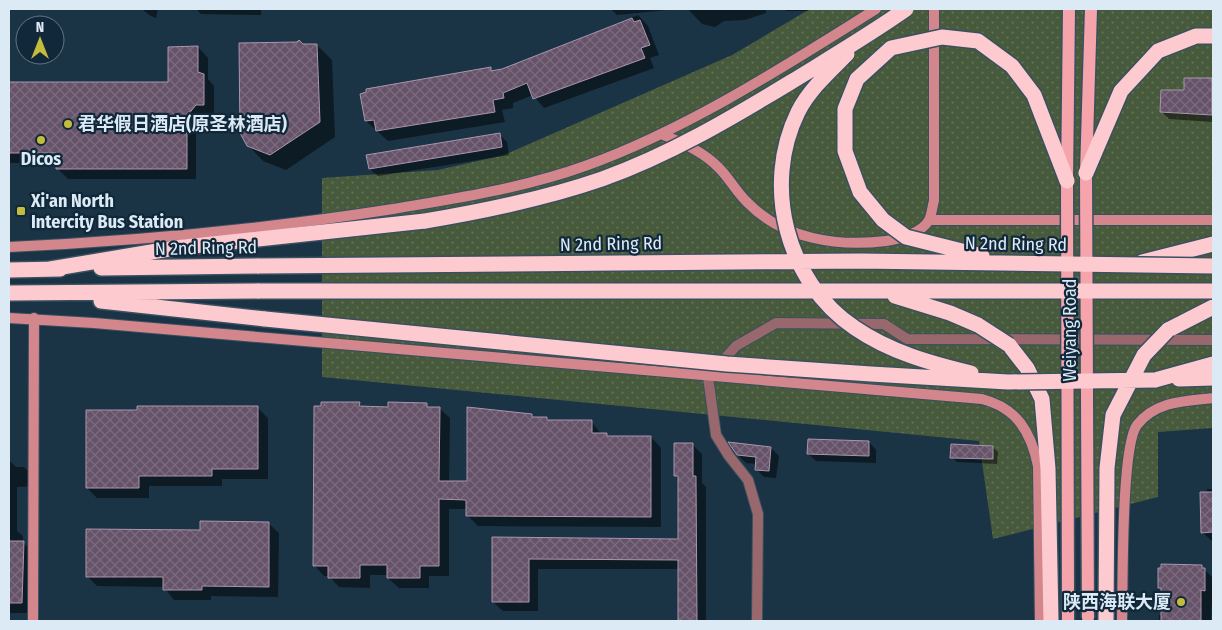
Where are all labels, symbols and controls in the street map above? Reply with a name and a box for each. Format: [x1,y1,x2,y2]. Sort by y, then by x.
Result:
north arrow [15,15,65,65]
text: N [36,19,44,36]
place label: 君华假日酒店(原圣林酒店) [78,113,287,135]
marker: 君华假日酒店(原圣林酒店) [62,118,74,130]
marker: Dicos [35,134,47,146]
place label: Dicos [21,148,61,170]
place label: Xi'an North Intercity Bus Station [30,190,183,233]
marker: Xi'an North Intercity Bus Station [15,205,27,217]
street label: N 2nd Ring Rd [560,232,662,256]
street label: N 2nd Ring Rd [965,232,1067,256]
street label: N 2nd Ring Rd [155,236,257,260]
street label: Weiyang Road [1059,279,1081,381]
place label: 陕西海联大厦 [1063,591,1171,613]
marker: 陕西海联大厦 [1175,596,1187,608]

